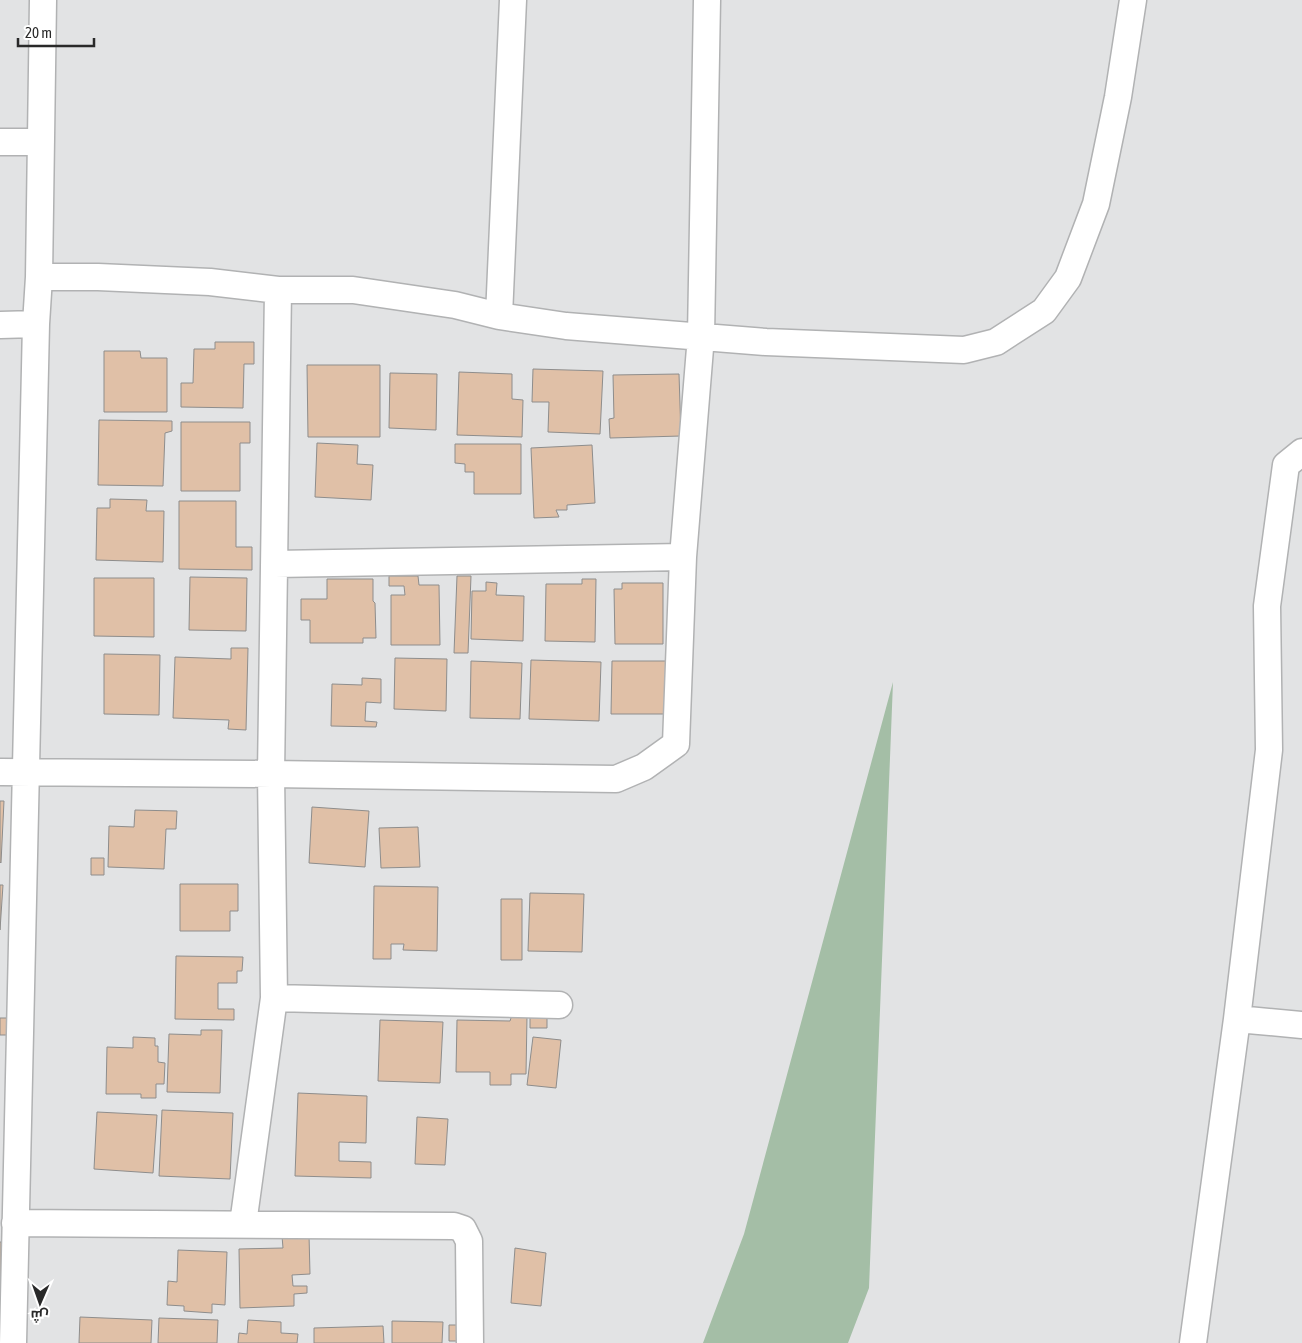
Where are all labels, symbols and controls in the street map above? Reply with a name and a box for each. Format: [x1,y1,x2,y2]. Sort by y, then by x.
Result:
scale bar [18,15,94,47]
text: 20 m [25,24,52,41]
north arrow [15,1278,65,1328]
text: ش [30,1307,49,1324]

